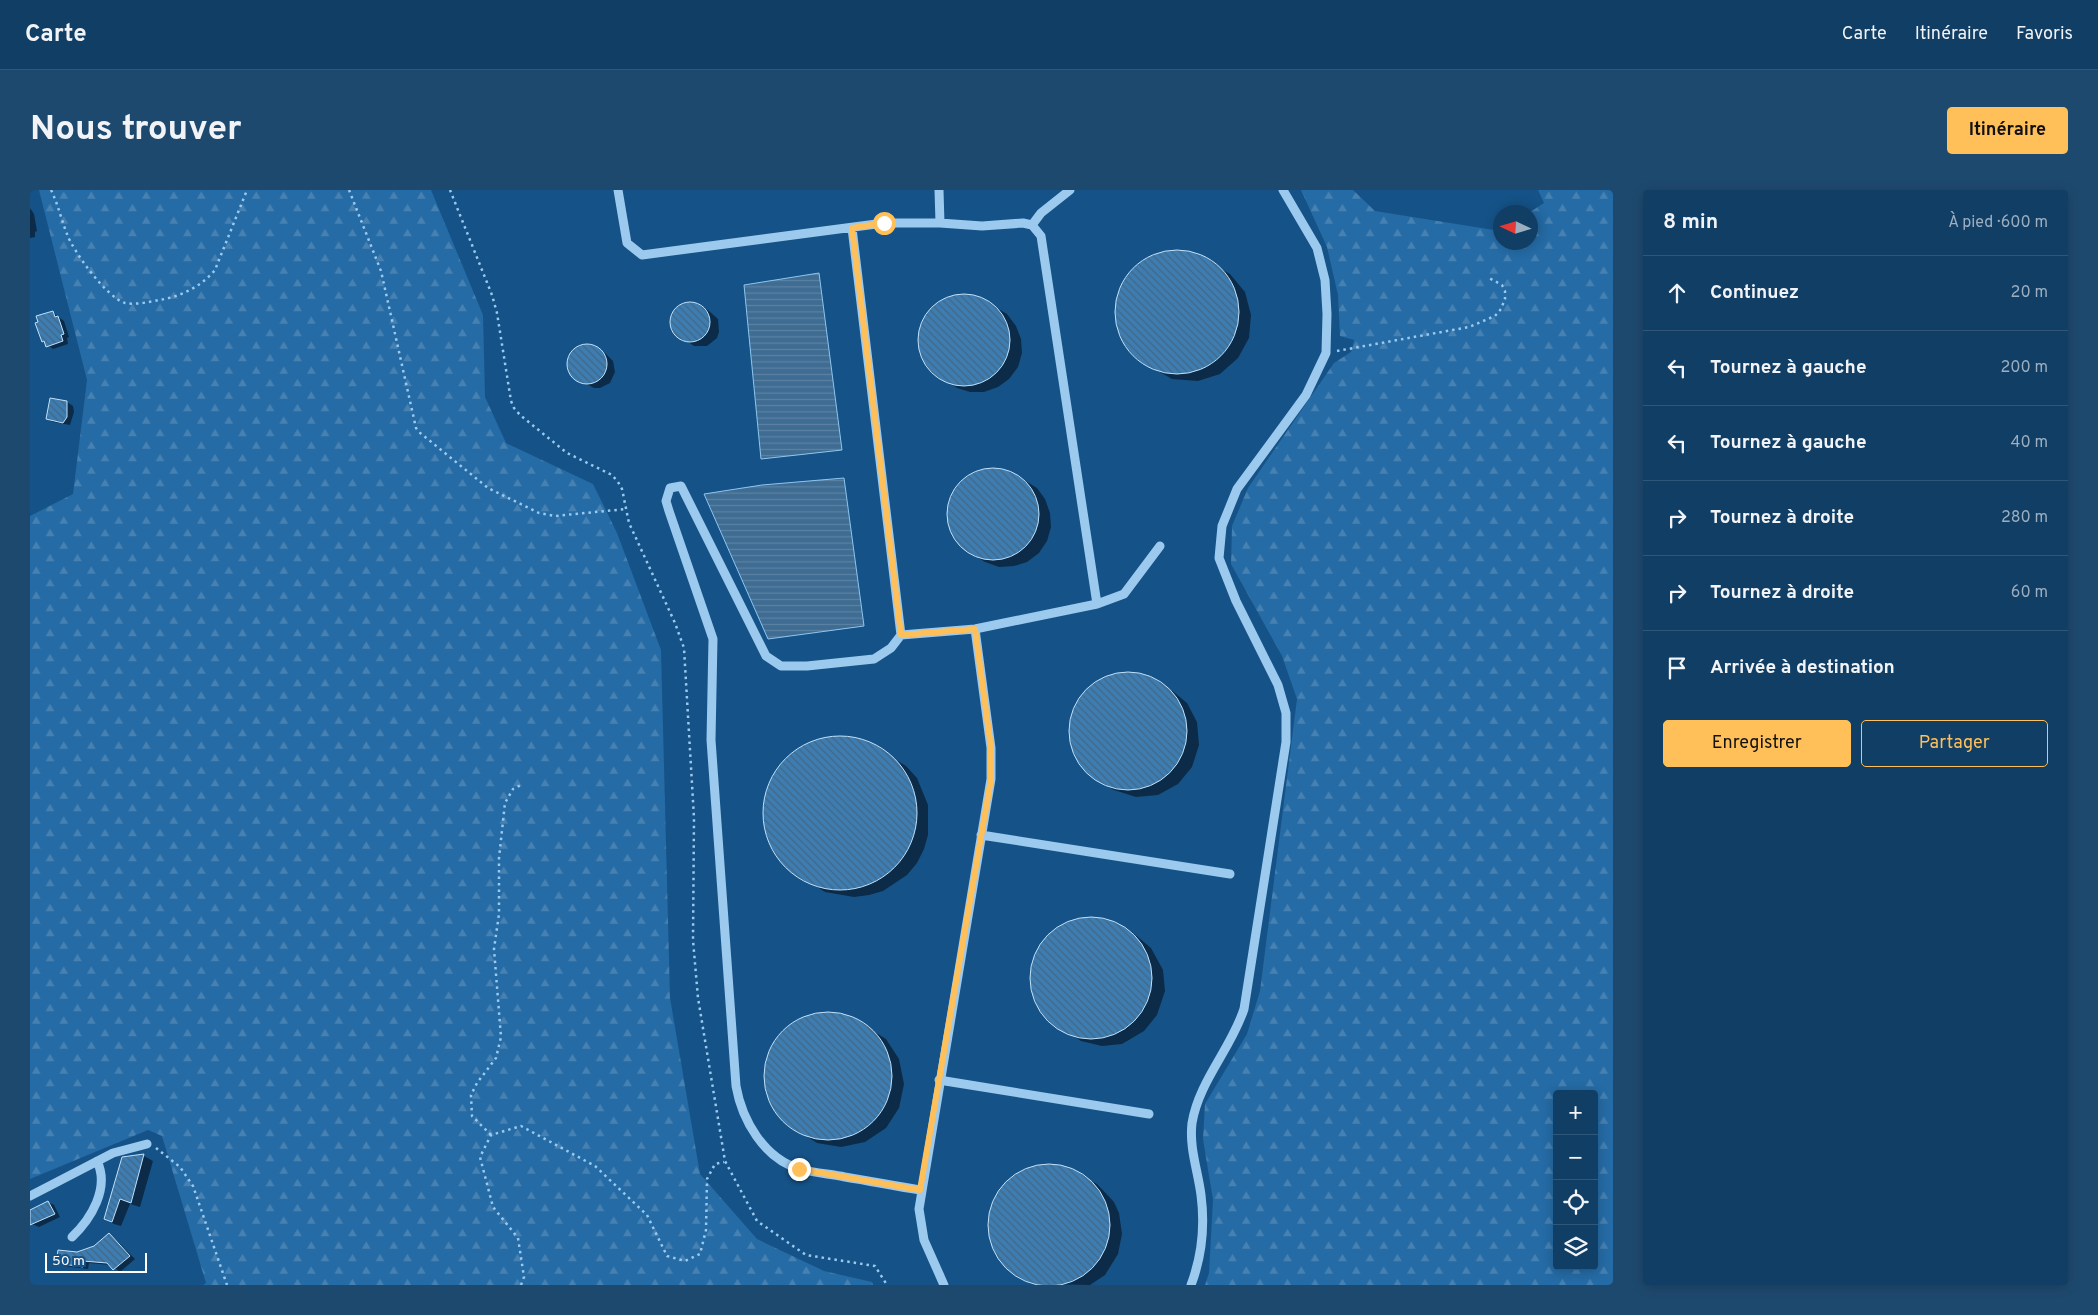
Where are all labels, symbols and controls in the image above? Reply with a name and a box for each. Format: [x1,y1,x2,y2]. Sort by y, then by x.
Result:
text: Carte [25,20,87,50]
text: Carte [1842,23,1887,46]
text: Itinéraire [1915,23,1988,46]
text: Favoris [2016,23,2073,46]
button: Itinéraire [1947,107,2068,154]
text: Nous trouver [30,108,242,152]
north arrow [1493,205,1538,250]
text: 8 min [1663,209,1718,236]
route start [873,212,896,235]
text: À pied · 600 m [1948,213,2048,233]
icon: ahead [1663,279,1691,307]
text: Continuez [1710,281,1799,305]
text: 20 m [2011,283,2048,303]
icon: left [1663,354,1691,382]
text: Tournez à gauche [1710,356,1867,380]
text: 200 m [2000,358,2048,378]
icon: left [1663,429,1691,457]
text: Tournez à gauche [1710,431,1867,455]
text: 40 m [2010,433,2048,453]
icon: right [1663,504,1691,532]
text: Tournez à droite [1710,506,1854,530]
text: 280 m [2001,508,2048,528]
icon: right [1663,579,1691,607]
text: Tournez à droite [1710,581,1854,605]
text: 60 m [2011,583,2048,603]
icon: arrive [1663,654,1691,682]
text: Arrivée à destination [1710,656,1895,680]
button: Enregistrer [1663,720,1851,767]
button: Partager [1861,720,2048,767]
map controls [1553,1090,1598,1270]
button: + [1553,1090,1598,1135]
button: − [1553,1135,1598,1180]
route end [788,1158,811,1181]
button: locate [1553,1180,1598,1225]
button: layers [1553,1225,1598,1270]
scale bar [45,1250,148,1273]
text: 50 m [52,1253,85,1270]

